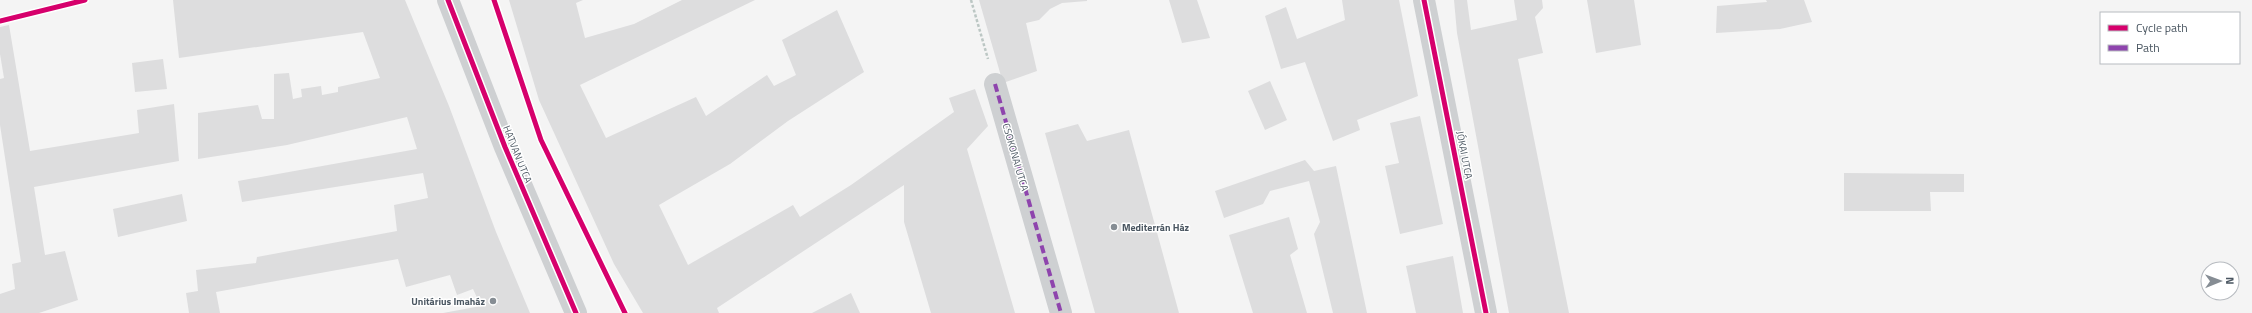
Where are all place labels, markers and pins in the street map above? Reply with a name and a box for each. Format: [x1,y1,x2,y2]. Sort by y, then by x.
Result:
place label: Mediterrán Ház [1122,220,1190,235]
marker: Mediterrán Ház [1109,222,1119,232]
place label: Unitárius Imaház [411,294,485,309]
marker: Unitárius Imaház [488,296,498,306]

